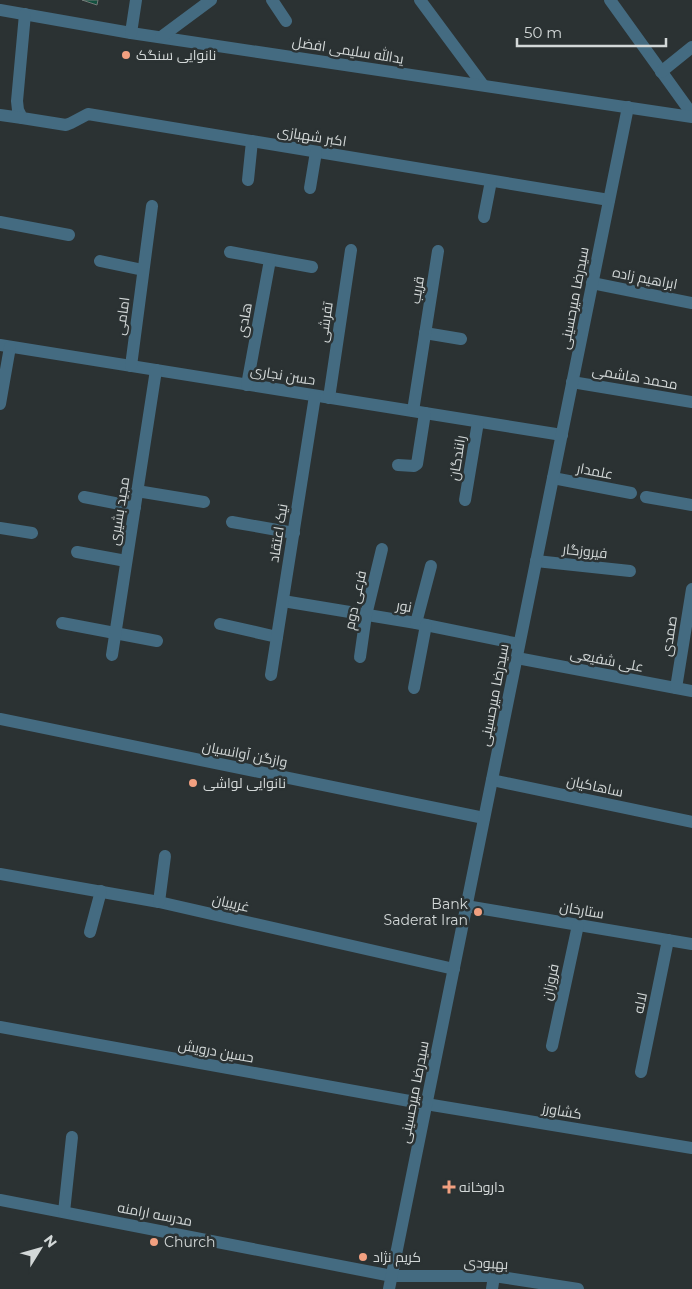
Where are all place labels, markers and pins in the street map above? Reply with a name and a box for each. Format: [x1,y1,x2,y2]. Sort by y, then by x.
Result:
place label: نانوایی سنگک [136,46,216,64]
marker: نانوایی سنگک [120,49,132,61]
place label: نانوایی لواشی [203,774,286,792]
marker: نانوایی لواشی [187,777,199,789]
place label: Bank Saderat Iran [384,895,469,929]
marker: Bank Saderat Iran [472,906,484,918]
place label: داروخانه [459,1178,505,1196]
marker: داروخانه [443,1181,455,1193]
place label: Church [164,1233,215,1251]
marker: Church [148,1236,160,1248]
place label: کریم نژاد [373,1248,421,1267]
marker: کریم نژاد [357,1251,369,1263]

